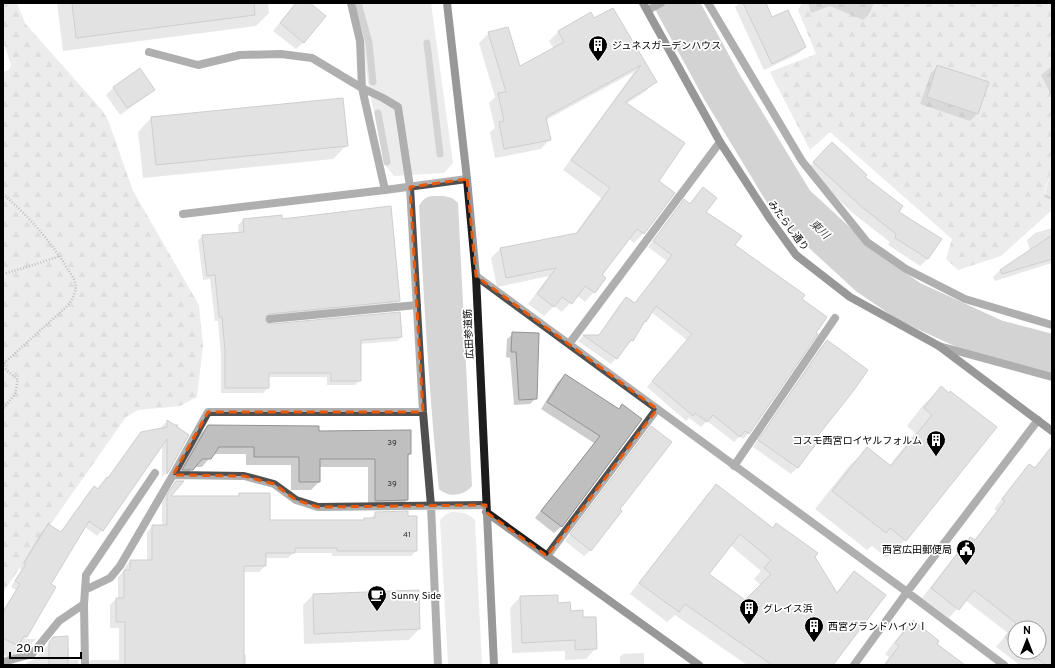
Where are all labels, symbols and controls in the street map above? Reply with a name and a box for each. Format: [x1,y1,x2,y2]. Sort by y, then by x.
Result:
building icon: ジュネスガーデンハウス [587,34,609,62]
place label: ジュネスガーデンハウス [612,40,721,53]
street label: みたらし通り [765,198,811,254]
water label: 東川 [806,217,833,243]
street label: 広田参道筋 [462,309,477,359]
building icon: コスモ西宮ロイヤルフォルム [925,429,947,457]
place label: コスモ西宮ロイヤルフォルム [793,435,922,448]
house number: 39 [387,438,397,448]
house number: 39 [387,479,397,489]
house number: 41 [403,530,411,540]
public building icon: 西宮広田郵便局 [955,538,977,566]
place label: 西宮広田郵便局 [882,544,952,557]
cafe icon: Sunny Side [366,584,388,612]
place label: Sunny Side [391,590,441,603]
building icon: グレイス浜 [738,597,760,625]
place label: グレイス浜 [763,603,813,616]
building icon: 西宮グランドハイツⅠ [803,615,825,643]
north arrow [1007,620,1047,660]
place label: 西宮グランドハイツⅠ [828,621,928,634]
text: N [1023,624,1031,638]
scale bar [10,634,81,660]
text: 20 m [16,641,44,657]

